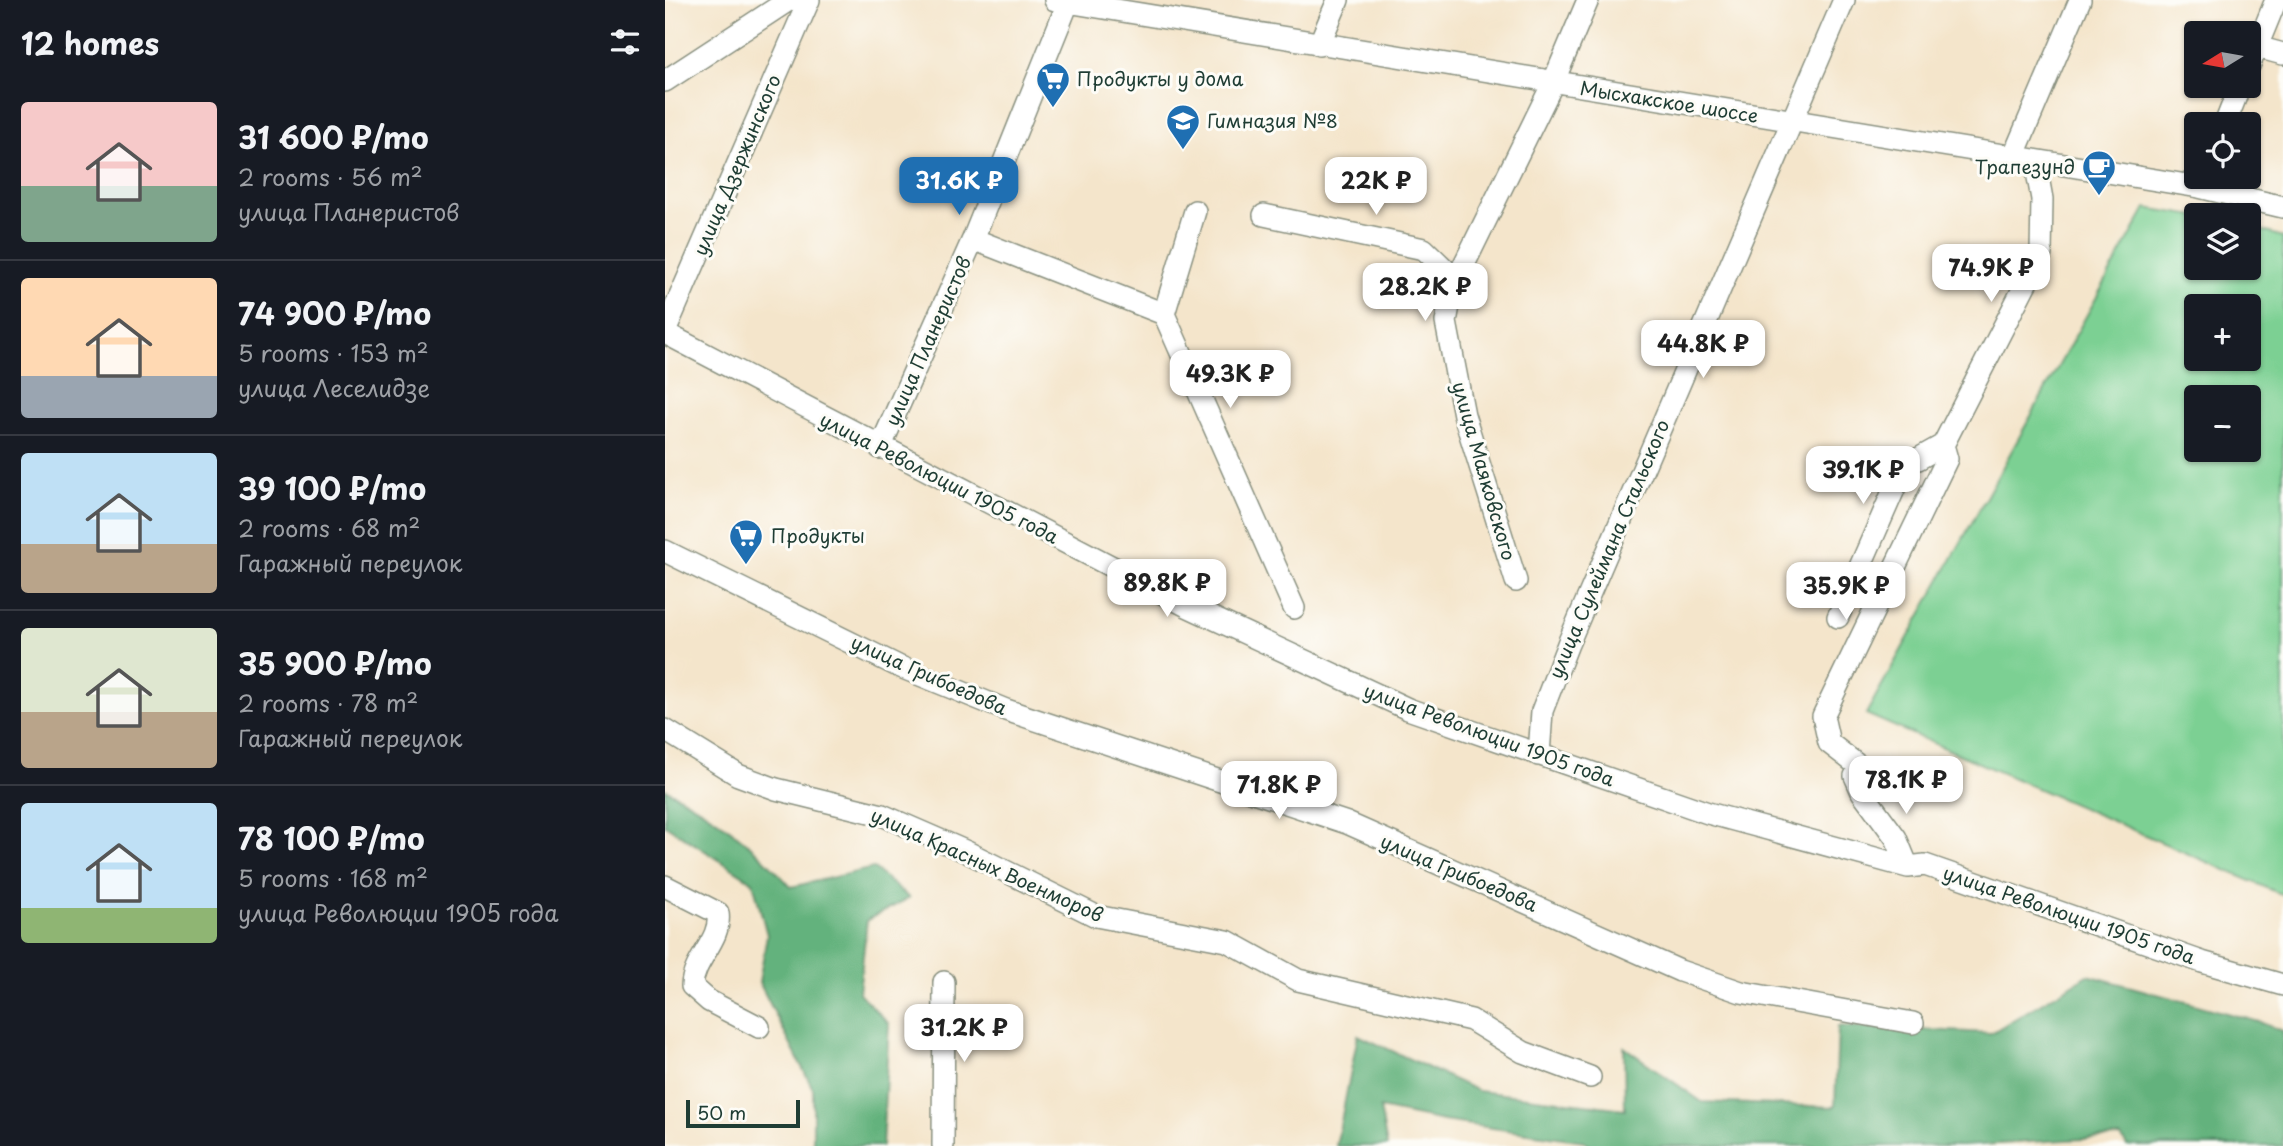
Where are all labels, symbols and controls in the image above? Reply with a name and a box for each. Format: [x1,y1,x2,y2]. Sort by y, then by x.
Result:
text: 12 homes [21,20,159,65]
north arrow [2184,21,2261,98]
map controls [2184,21,2261,462]
icon: filters [606,23,644,61]
supermarket icon: Продукты у дома [1034,60,1072,109]
place label: Продукты у дома [1077,64,1244,92]
street label: улица Дзержинского [685,70,787,260]
street label: Мысхакское шоссе [1578,73,1760,129]
school or university icon: Гимназия №8 [1164,102,1202,151]
place label: Гимназия №8 [1207,106,1338,134]
button: locate [2184,112,2261,189]
text: 31 600 ₽/mo [238,114,429,159]
icon: home [77,130,161,214]
cafe icon: Трапезунд [2080,148,2118,197]
place label: Трапезунд [1975,152,2075,180]
pin: 31.6K ₽ [894,158,1024,217]
pin: 22K ₽ [1327,158,1425,217]
text: 2 rooms · 56 m² [238,159,423,194]
text: 31.6K ₽ [915,162,1003,197]
text: 22K ₽ [1341,162,1411,197]
text: улица Планеристов [238,194,459,229]
button: layers [2184,203,2261,280]
pin: 74.9K ₽ [1926,244,2056,304]
text: 74.9K ₽ [1948,249,2034,284]
street label: улица Планеристов [877,251,977,430]
pin: 28.2K ₽ [1360,264,1490,323]
text: 28.2K ₽ [1379,268,1471,303]
text: 74 900 ₽/mo [238,290,431,335]
button: + [2184,294,2261,371]
icon: home [77,306,161,390]
pin: 44.8K ₽ [1638,320,1768,380]
text: 44.8K ₽ [1657,325,1749,360]
text: 5 rooms · 153 m² [238,335,429,370]
pin: 49.3K ₽ [1165,350,1295,410]
text: 49.3K ₽ [1186,355,1274,390]
text: улица Леселидзе [238,370,430,405]
street label: улица Маяковского [1446,378,1524,564]
button: − [2184,385,2261,462]
street label: улица Революции 1905 года [815,405,1064,550]
street label: улица Сулеймана Стальского [1541,415,1675,682]
pin: 39.1K ₽ [1798,447,1928,506]
text: 39.1K ₽ [1822,451,1904,486]
text: 39 100 ₽/mo [238,465,426,510]
icon: home [77,481,161,565]
text: 2 rooms · 68 m² [238,510,420,545]
supermarket icon: Продукты [727,517,765,566]
place label: Продукты [771,521,865,549]
text: Гаражный переулок [238,545,462,580]
pin: 89.8K ₽ [1102,560,1232,619]
pin: 35.9K ₽ [1781,562,1911,622]
text: 89.8K ₽ [1123,564,1211,599]
text: 35.9K ₽ [1802,567,1890,602]
street label: улица Грибоедова [847,627,1012,721]
text: 35 900 ₽/mo [238,640,432,685]
icon: home [77,656,161,740]
street label: улица Революции 1905 года [1360,676,1619,793]
text: 2 rooms · 78 m² [238,685,418,720]
text: Гаражный переулок [238,720,462,755]
pin: 78.1K ₽ [1841,756,1971,816]
text: 78.1K ₽ [1865,761,1947,796]
pin: 71.8K ₽ [1214,762,1344,821]
text: 71.8K ₽ [1237,766,1321,801]
street label: улица Красных Военморов [867,800,1108,928]
text: 78 100 ₽/mo [238,815,425,860]
street label: улица Грибоедова [1376,826,1542,918]
icon: home [77,831,161,915]
street label: улица Революции 1905 года [1940,858,2199,970]
text: 5 rooms · 168 m² [238,860,428,895]
text: улица Революции 1905 года [238,895,558,930]
pin: 31.2K ₽ [899,1004,1029,1064]
text: 31.2K ₽ [920,1009,1008,1044]
scale bar [686,1097,800,1129]
text: 50 m [697,1098,746,1126]

